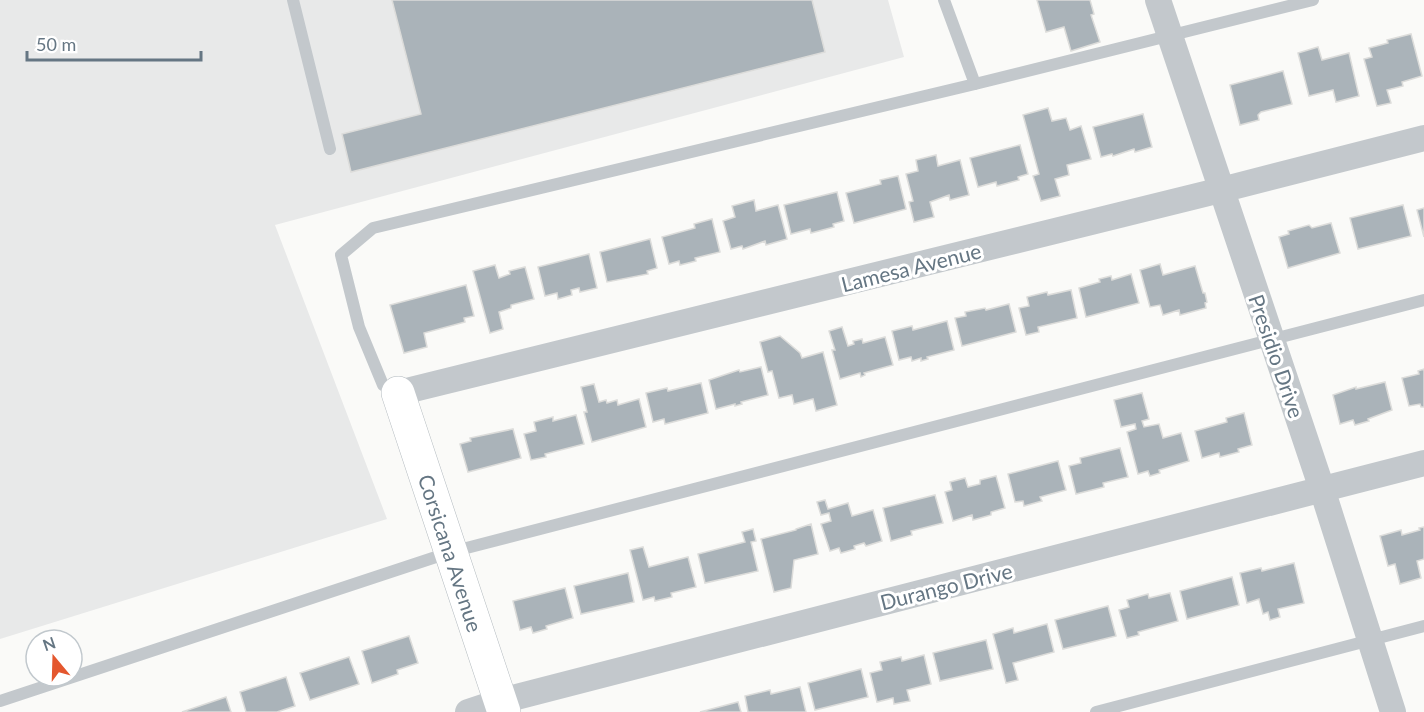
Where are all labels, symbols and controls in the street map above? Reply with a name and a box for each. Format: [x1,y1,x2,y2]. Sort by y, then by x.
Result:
scale bar [27,24,201,62]
text: 50 m [36,33,76,55]
street label: Lamesa Avenue [838,238,984,296]
street label: Presidio Drive [1244,291,1310,421]
street label: Corsicana Avenue [414,471,488,635]
street label: Durango Drive [877,558,1015,614]
north arrow [24,628,84,688]
text: N [40,632,58,654]

